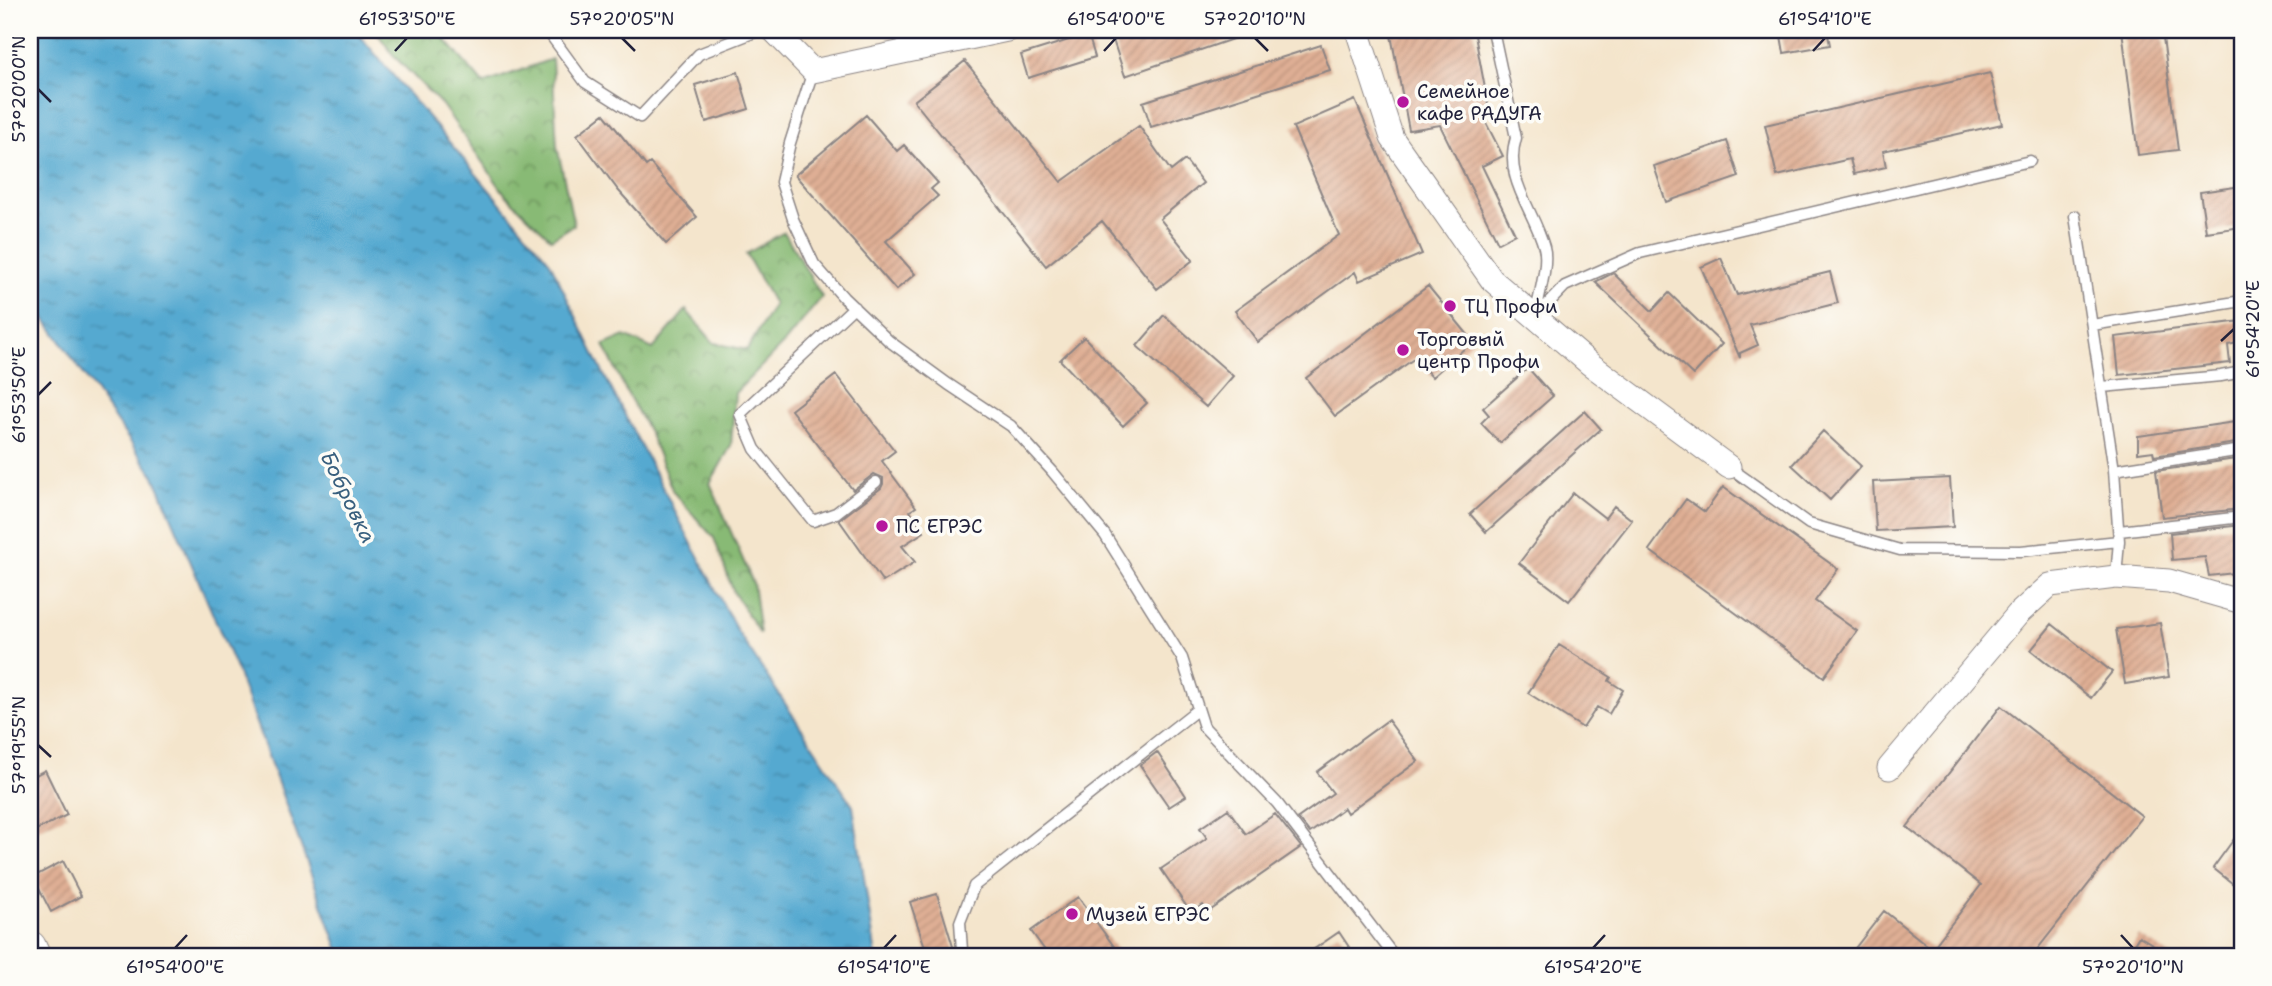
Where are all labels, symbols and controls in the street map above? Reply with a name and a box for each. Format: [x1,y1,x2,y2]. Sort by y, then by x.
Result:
text: 61°53'50"E [358,7,456,31]
text: 57°20'05"N [569,7,675,31]
text: 61°54'00"E [1067,7,1165,31]
text: 57°20'10"N [1204,7,1306,31]
text: 61°54'10"E [1778,7,1872,31]
text: 57°20'00"N [7,36,31,142]
place label: Семейное кафе РАДУГА [1417,79,1542,126]
marker: Семейное кафе РАДУГА [1395,94,1411,110]
text: 61°54'20"E [2241,280,2265,378]
place label: ТЦ Профи [1464,294,1557,319]
marker: ТЦ Профи [1442,298,1458,314]
place label: Торговый центр Профи [1417,327,1540,374]
marker: Торговый центр Профи [1395,342,1411,358]
text: 61°53'50"E [7,346,31,444]
water label: Бобровка [314,446,382,548]
place label: ПС ЕГРЭС [896,514,983,539]
marker: ПС ЕГРЭС [874,518,890,534]
text: 57°19'55"N [7,696,31,794]
place label: Музей ЕГРЭС [1086,902,1210,927]
marker: Музей ЕГРЭС [1064,906,1080,922]
text: 61°54'00"E [126,955,224,979]
text: 61°54'10"E [837,955,931,979]
text: 61°54'20"E [1544,955,1642,979]
text: 57°20'10"N [2082,955,2184,979]

